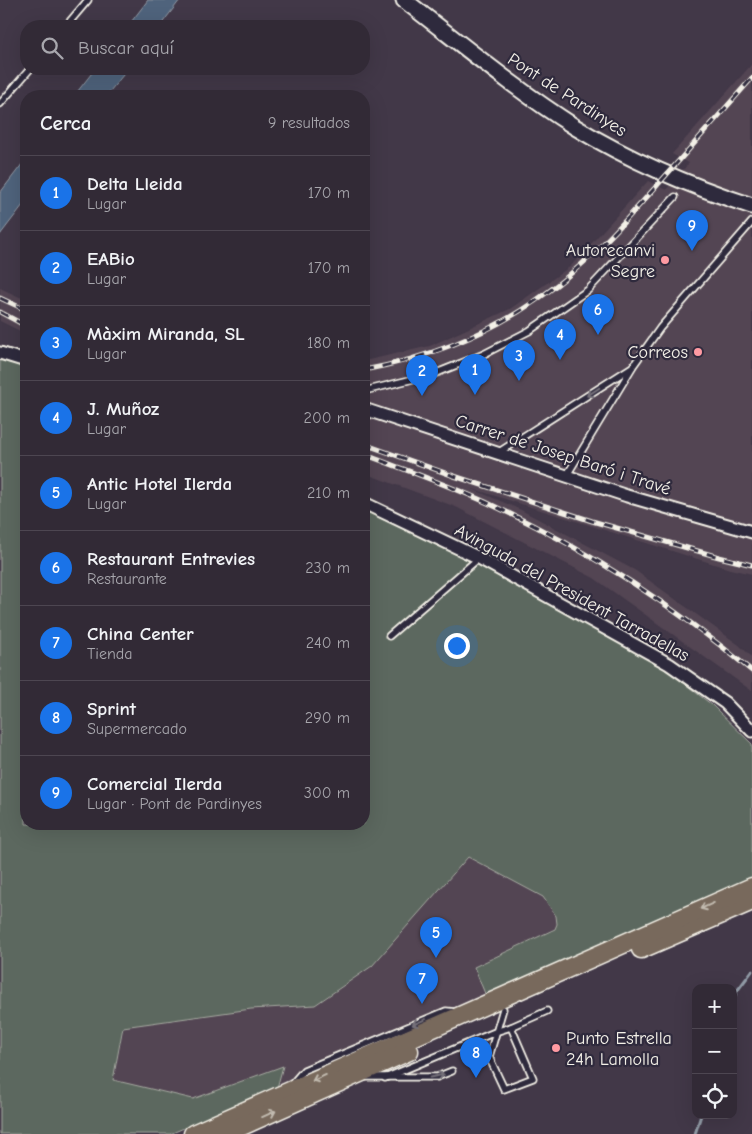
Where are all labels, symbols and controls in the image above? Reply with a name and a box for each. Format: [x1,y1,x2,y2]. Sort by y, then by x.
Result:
search box [20,20,370,75]
icon: search [38,34,66,62]
text: Buscar aquí [78,37,174,59]
street label: Pont de Pardinyes [504,49,630,141]
text: Cerca [40,111,91,135]
text: 9 resultados [268,114,350,132]
text: Delta Lleida [87,173,183,195]
text: 1 [53,184,59,202]
text: 170 m [308,184,350,202]
text: Lugar [87,195,126,213]
pin: 9 [676,210,708,251]
place label: Autorecanvi Segre [566,240,655,282]
text: EABio [87,248,135,270]
marker: Autorecanvi Segre [659,254,671,266]
text: 2 [52,259,60,277]
text: 170 m [308,259,350,277]
text: Lugar [87,270,126,288]
pin: 6 [582,294,614,335]
pin: 4 [544,319,576,360]
text: Màxim Miranda, SL [87,323,245,345]
text: 3 [52,334,60,352]
text: 180 m [307,334,350,352]
pin: 3 [503,340,535,381]
place label: Correos [628,342,688,363]
text: Lugar [87,345,126,363]
marker: Correos [692,346,704,358]
pin: 1 [459,354,491,395]
pin: 2 [406,355,438,396]
one-way arrow [586,387,600,397]
text: J. Muñoz [87,398,159,420]
text: 4 [52,409,60,427]
text: 200 m [304,409,350,427]
street label: Carrer de Josep Baró i Travé [453,410,673,500]
text: Lugar [87,420,126,438]
text: Antic Hotel Ilerda [87,473,232,495]
text: 5 [52,484,60,502]
text: 210 m [307,484,350,502]
text: Lugar [87,495,126,513]
street label: Avinguda del President Tarradellas [451,520,693,666]
text: Restaurant Entrevies [87,548,255,570]
text: 6 [52,559,60,577]
text: 230 m [305,559,350,577]
text: Restaurante [87,570,167,588]
text: China Center [87,623,194,645]
your location [444,633,470,659]
text: 7 [52,634,60,652]
text: 240 m [306,634,350,652]
text: Tienda [87,645,133,663]
text: Sprint [87,698,136,720]
text: 8 [52,709,60,727]
text: 290 m [305,709,350,727]
text: Supermercado [87,720,187,738]
text: Comercial Ilerda [87,773,222,795]
text: 9 [52,784,60,802]
text: 300 m [304,784,350,802]
text: Lugar · Pont de Pardinyes [87,795,262,813]
one-way arrow [700,902,715,912]
pin: 5 [420,917,452,958]
pin: 7 [406,963,438,1004]
map controls [692,984,737,1119]
button: + [692,984,737,1029]
one-way arrow [412,1018,427,1028]
place label: Punto Estrella 24h Lamolla [566,1028,672,1070]
button: − [692,1029,737,1074]
pin: 8 [460,1037,492,1078]
marker: Punto Estrella 24h Lamolla [550,1042,562,1054]
one-way arrow [428,1070,444,1080]
one-way arrow [312,1074,327,1084]
button: locate [692,1074,737,1119]
one-way arrow [261,1109,276,1119]

